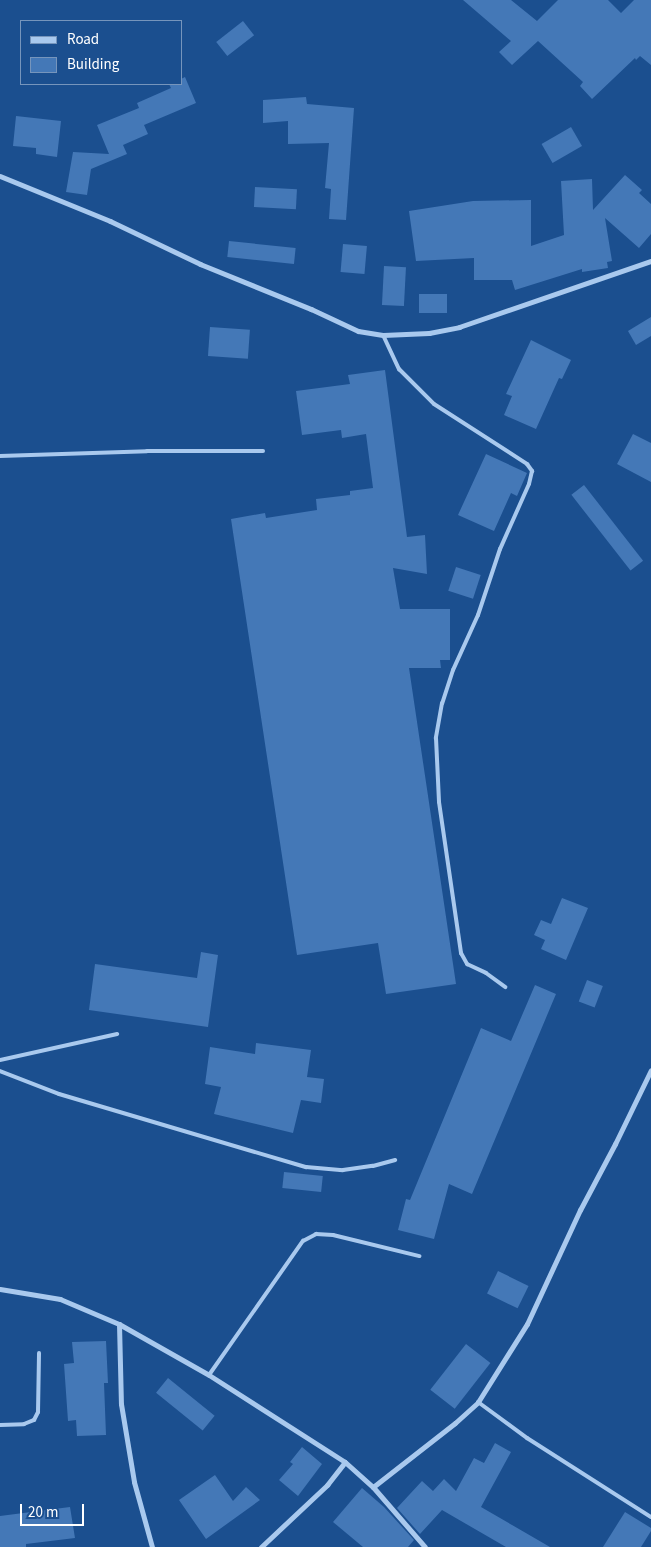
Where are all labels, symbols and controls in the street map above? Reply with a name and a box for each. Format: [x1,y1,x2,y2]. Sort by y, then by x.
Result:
legend [20,20,182,85]
text: Road [67,29,99,50]
text: Building [67,54,119,75]
scale bar [22,1494,86,1526]
text: 20 m [28,1502,58,1523]

